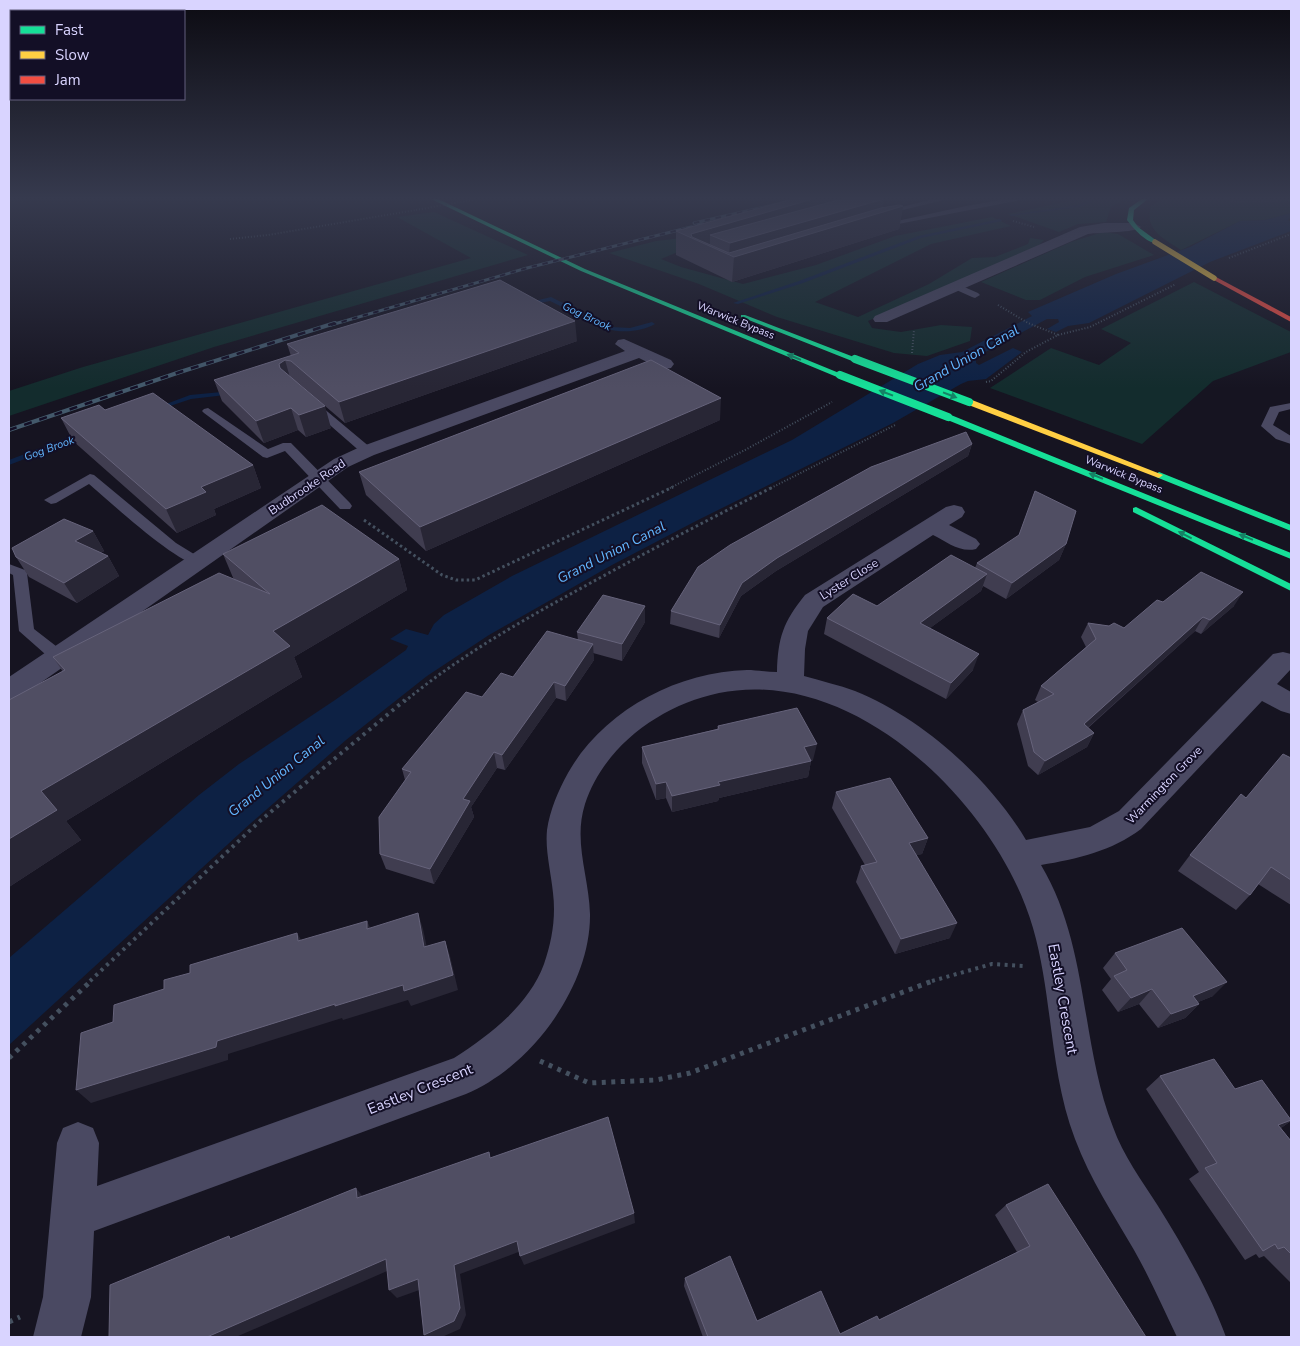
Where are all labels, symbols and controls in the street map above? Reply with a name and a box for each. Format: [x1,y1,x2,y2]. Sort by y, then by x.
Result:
legend [10,10,185,100]
text: Fast [55,20,84,40]
text: Slow [55,45,90,65]
text: Jam [54,70,81,90]
street label: Warwick Bypass [695,298,777,343]
water label: Gog Brook [560,299,614,335]
water label: Grand Union Canal [910,320,1023,396]
one-way arrow [787,353,802,360]
one-way arrow [878,389,893,397]
one-way arrow [943,391,957,399]
water label: Gog Brook [22,432,77,464]
street label: Warwick Bypass [1083,452,1165,497]
street label: Budbrooke Road [265,455,349,519]
one-way arrow [1088,472,1103,480]
water label: Grand Union Canal [554,517,669,588]
one-way arrow [1178,531,1192,539]
one-way arrow [1239,533,1253,541]
street label: Lyster Close [817,555,881,603]
water label: Grand Union Canal [224,732,329,821]
street label: Warmington Grove [1123,742,1205,828]
street label: Eastley Crescent [1043,942,1083,1057]
street label: Eastley Crescent [364,1058,476,1119]

